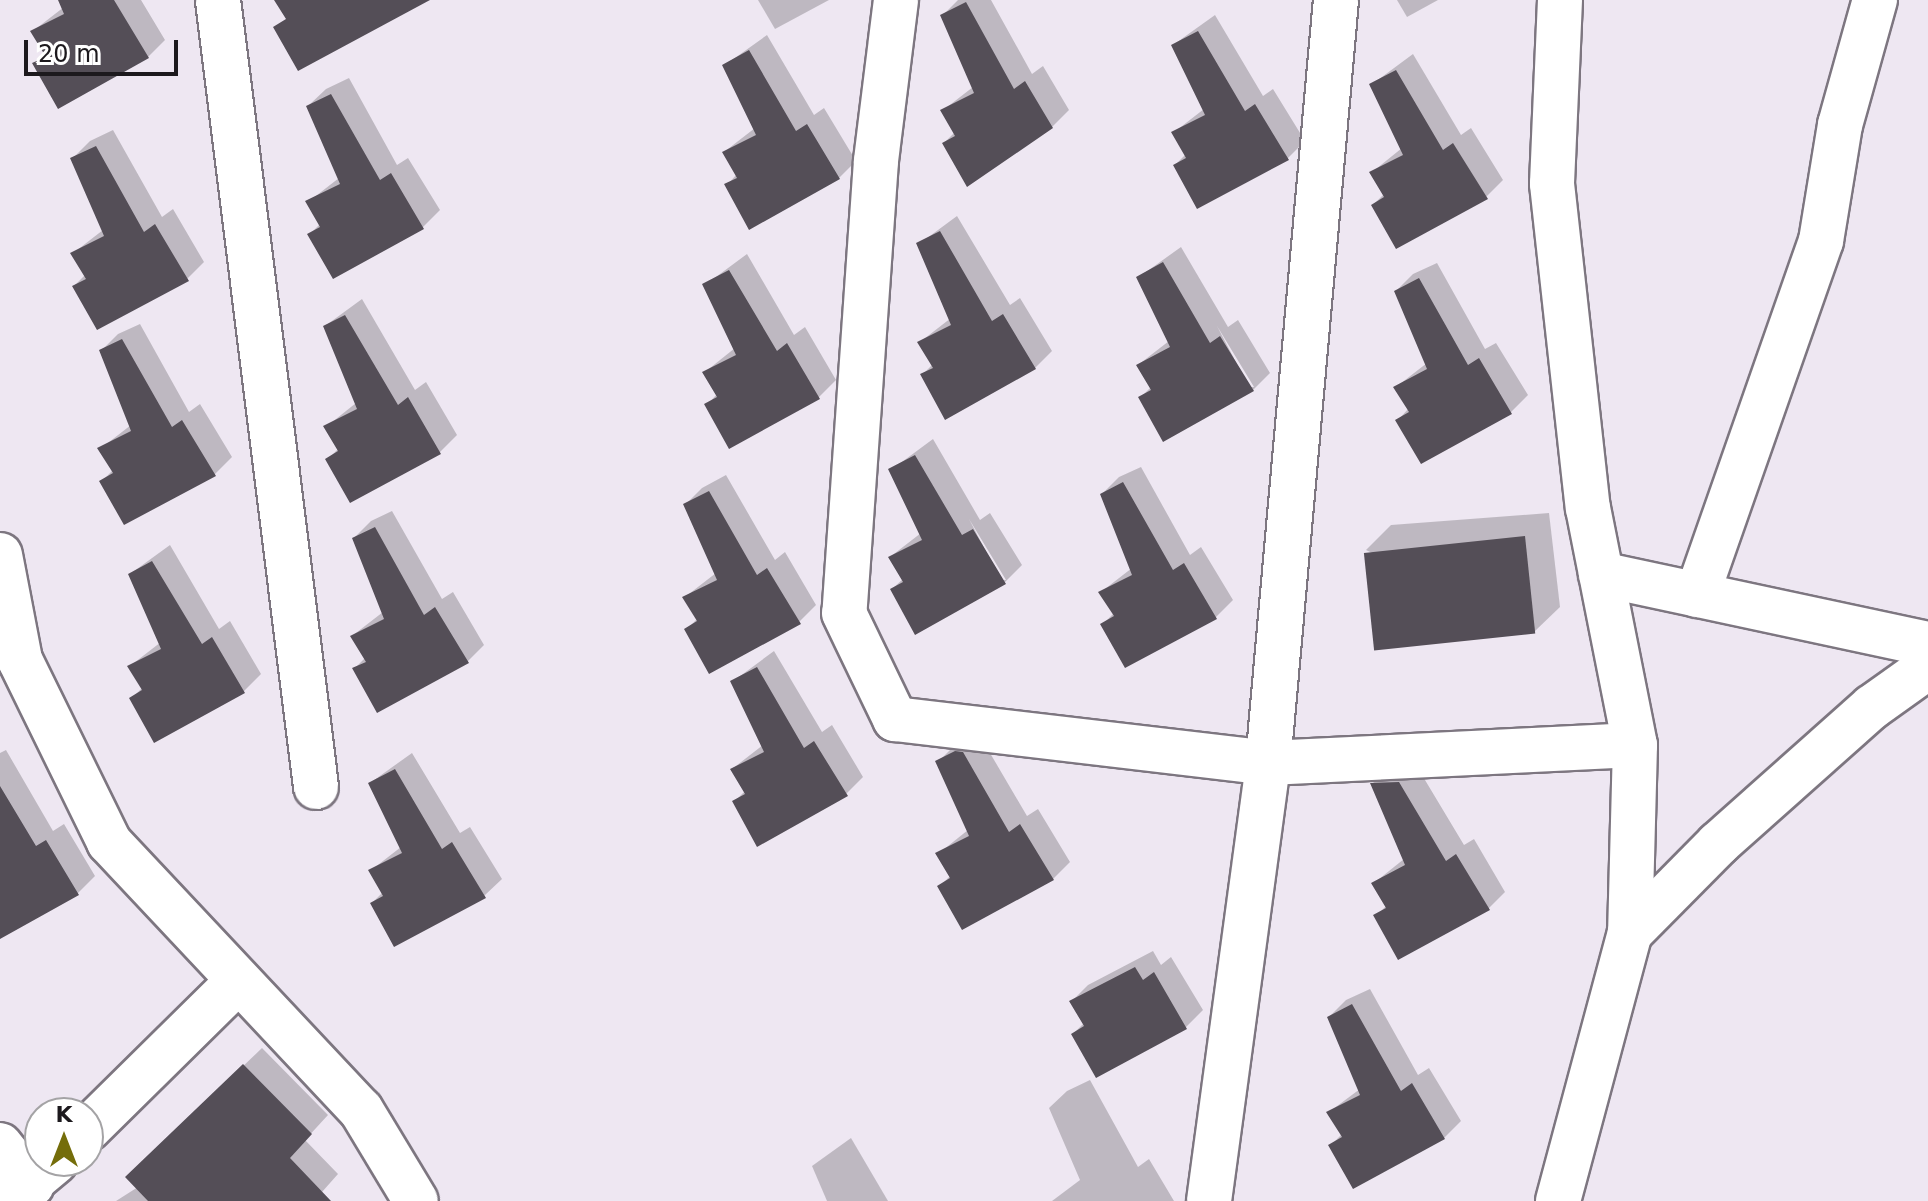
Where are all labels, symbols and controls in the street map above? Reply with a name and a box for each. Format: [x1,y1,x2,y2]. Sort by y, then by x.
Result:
scale bar [28,24,182,74]
text: 20 m [38,40,100,68]
north arrow [24,1097,104,1177]
text: K [55,1102,73,1127]

